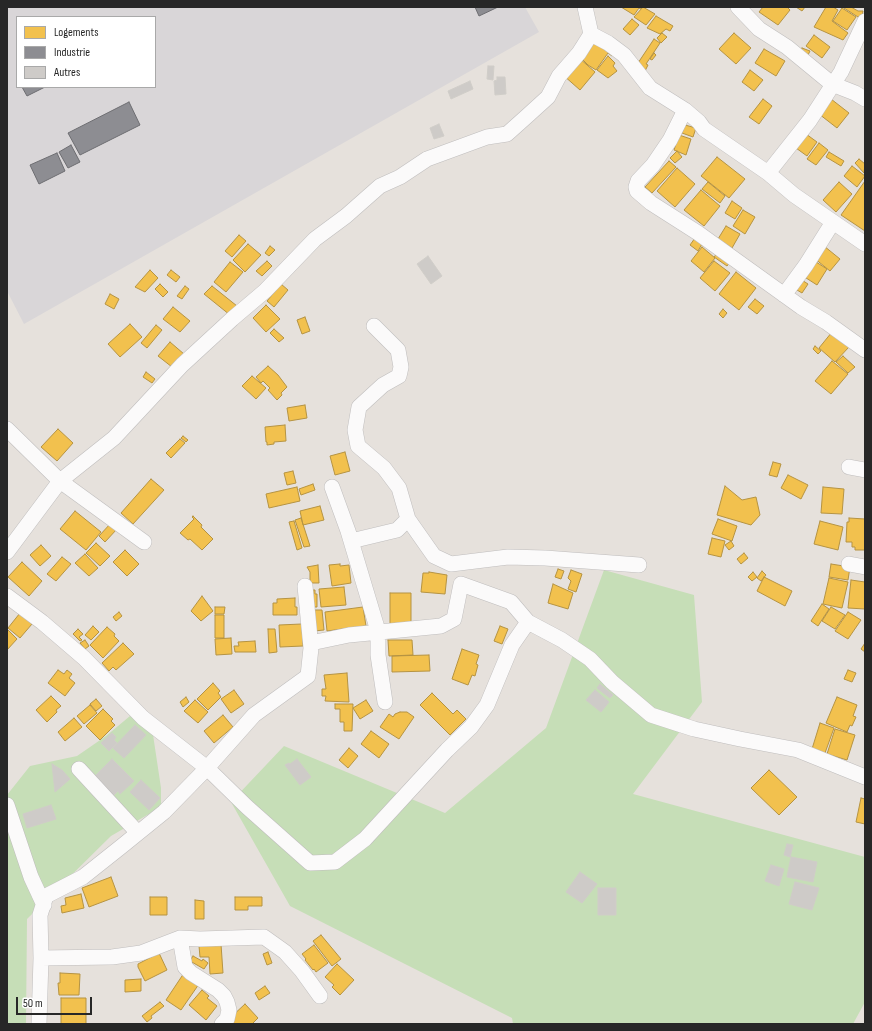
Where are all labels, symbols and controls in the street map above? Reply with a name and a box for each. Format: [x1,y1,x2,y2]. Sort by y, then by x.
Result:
legend [16,16,156,88]
text: Logements [54,25,98,40]
text: Industrie [54,45,90,60]
text: Autres [54,65,80,80]
scale bar [18,989,94,1015]
text: 50 m [23,996,43,1011]

